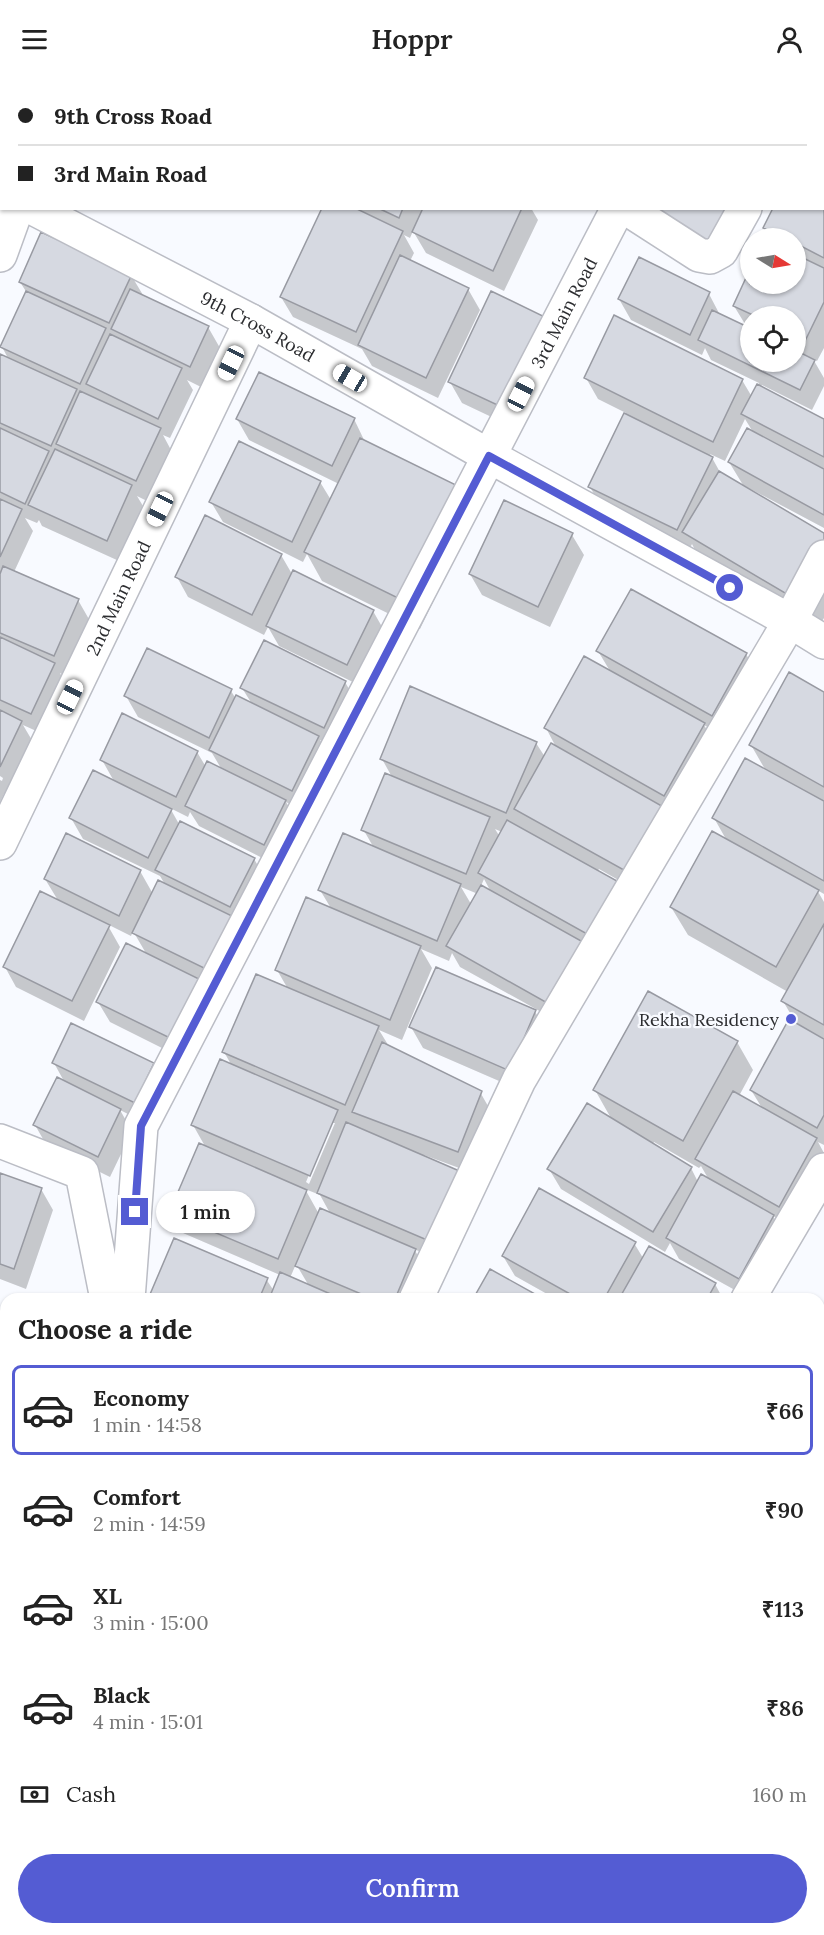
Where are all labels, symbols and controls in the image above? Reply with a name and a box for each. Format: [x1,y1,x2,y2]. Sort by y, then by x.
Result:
text: Hoppr [371,22,453,56]
icon: menu [18,23,51,56]
icon: person [773,23,806,56]
text: 9th Cross Road [54,102,212,130]
text: 3rd Main Road [54,160,207,188]
north arrow [740,228,806,294]
map controls [740,228,806,372]
street label: 3rd Main Road [525,253,602,372]
street label: 9th Cross Road [197,285,319,367]
button: locate [740,306,806,372]
car [215,343,247,383]
car [330,361,370,395]
car [505,374,537,414]
car [144,489,176,529]
street label: 2nd Main Road [81,537,155,659]
route start [716,574,743,601]
car [54,677,86,717]
place label: Rekha Residency [639,1008,779,1031]
marker: Rekha Residency [784,1012,798,1026]
callout: 1 min [156,1191,255,1233]
route end [121,1198,148,1225]
text: 1 min [180,1199,231,1224]
text: Choose a ride [18,1312,192,1346]
icon: car [21,1383,75,1437]
text: Economy [93,1384,189,1412]
text: ₹66 [766,1397,804,1425]
text: 1 min · 14:58 [93,1412,202,1437]
icon: car [21,1482,75,1536]
text: Comfort [93,1483,181,1511]
text: ₹90 [765,1496,804,1524]
text: 2 min · 14:59 [93,1511,206,1536]
icon: car [21,1581,75,1635]
text: XL [93,1582,122,1610]
text: ₹113 [762,1595,804,1623]
text: 3 min · 15:00 [93,1610,209,1635]
icon: car [21,1680,75,1734]
text: Black [93,1681,150,1709]
text: ₹86 [766,1694,804,1722]
text: 4 min · 15:01 [93,1709,203,1734]
icon: cash [18,1778,51,1811]
text: Cash [66,1780,116,1808]
text: 160 m [753,1782,807,1807]
button: Confirm [18,1854,807,1923]

